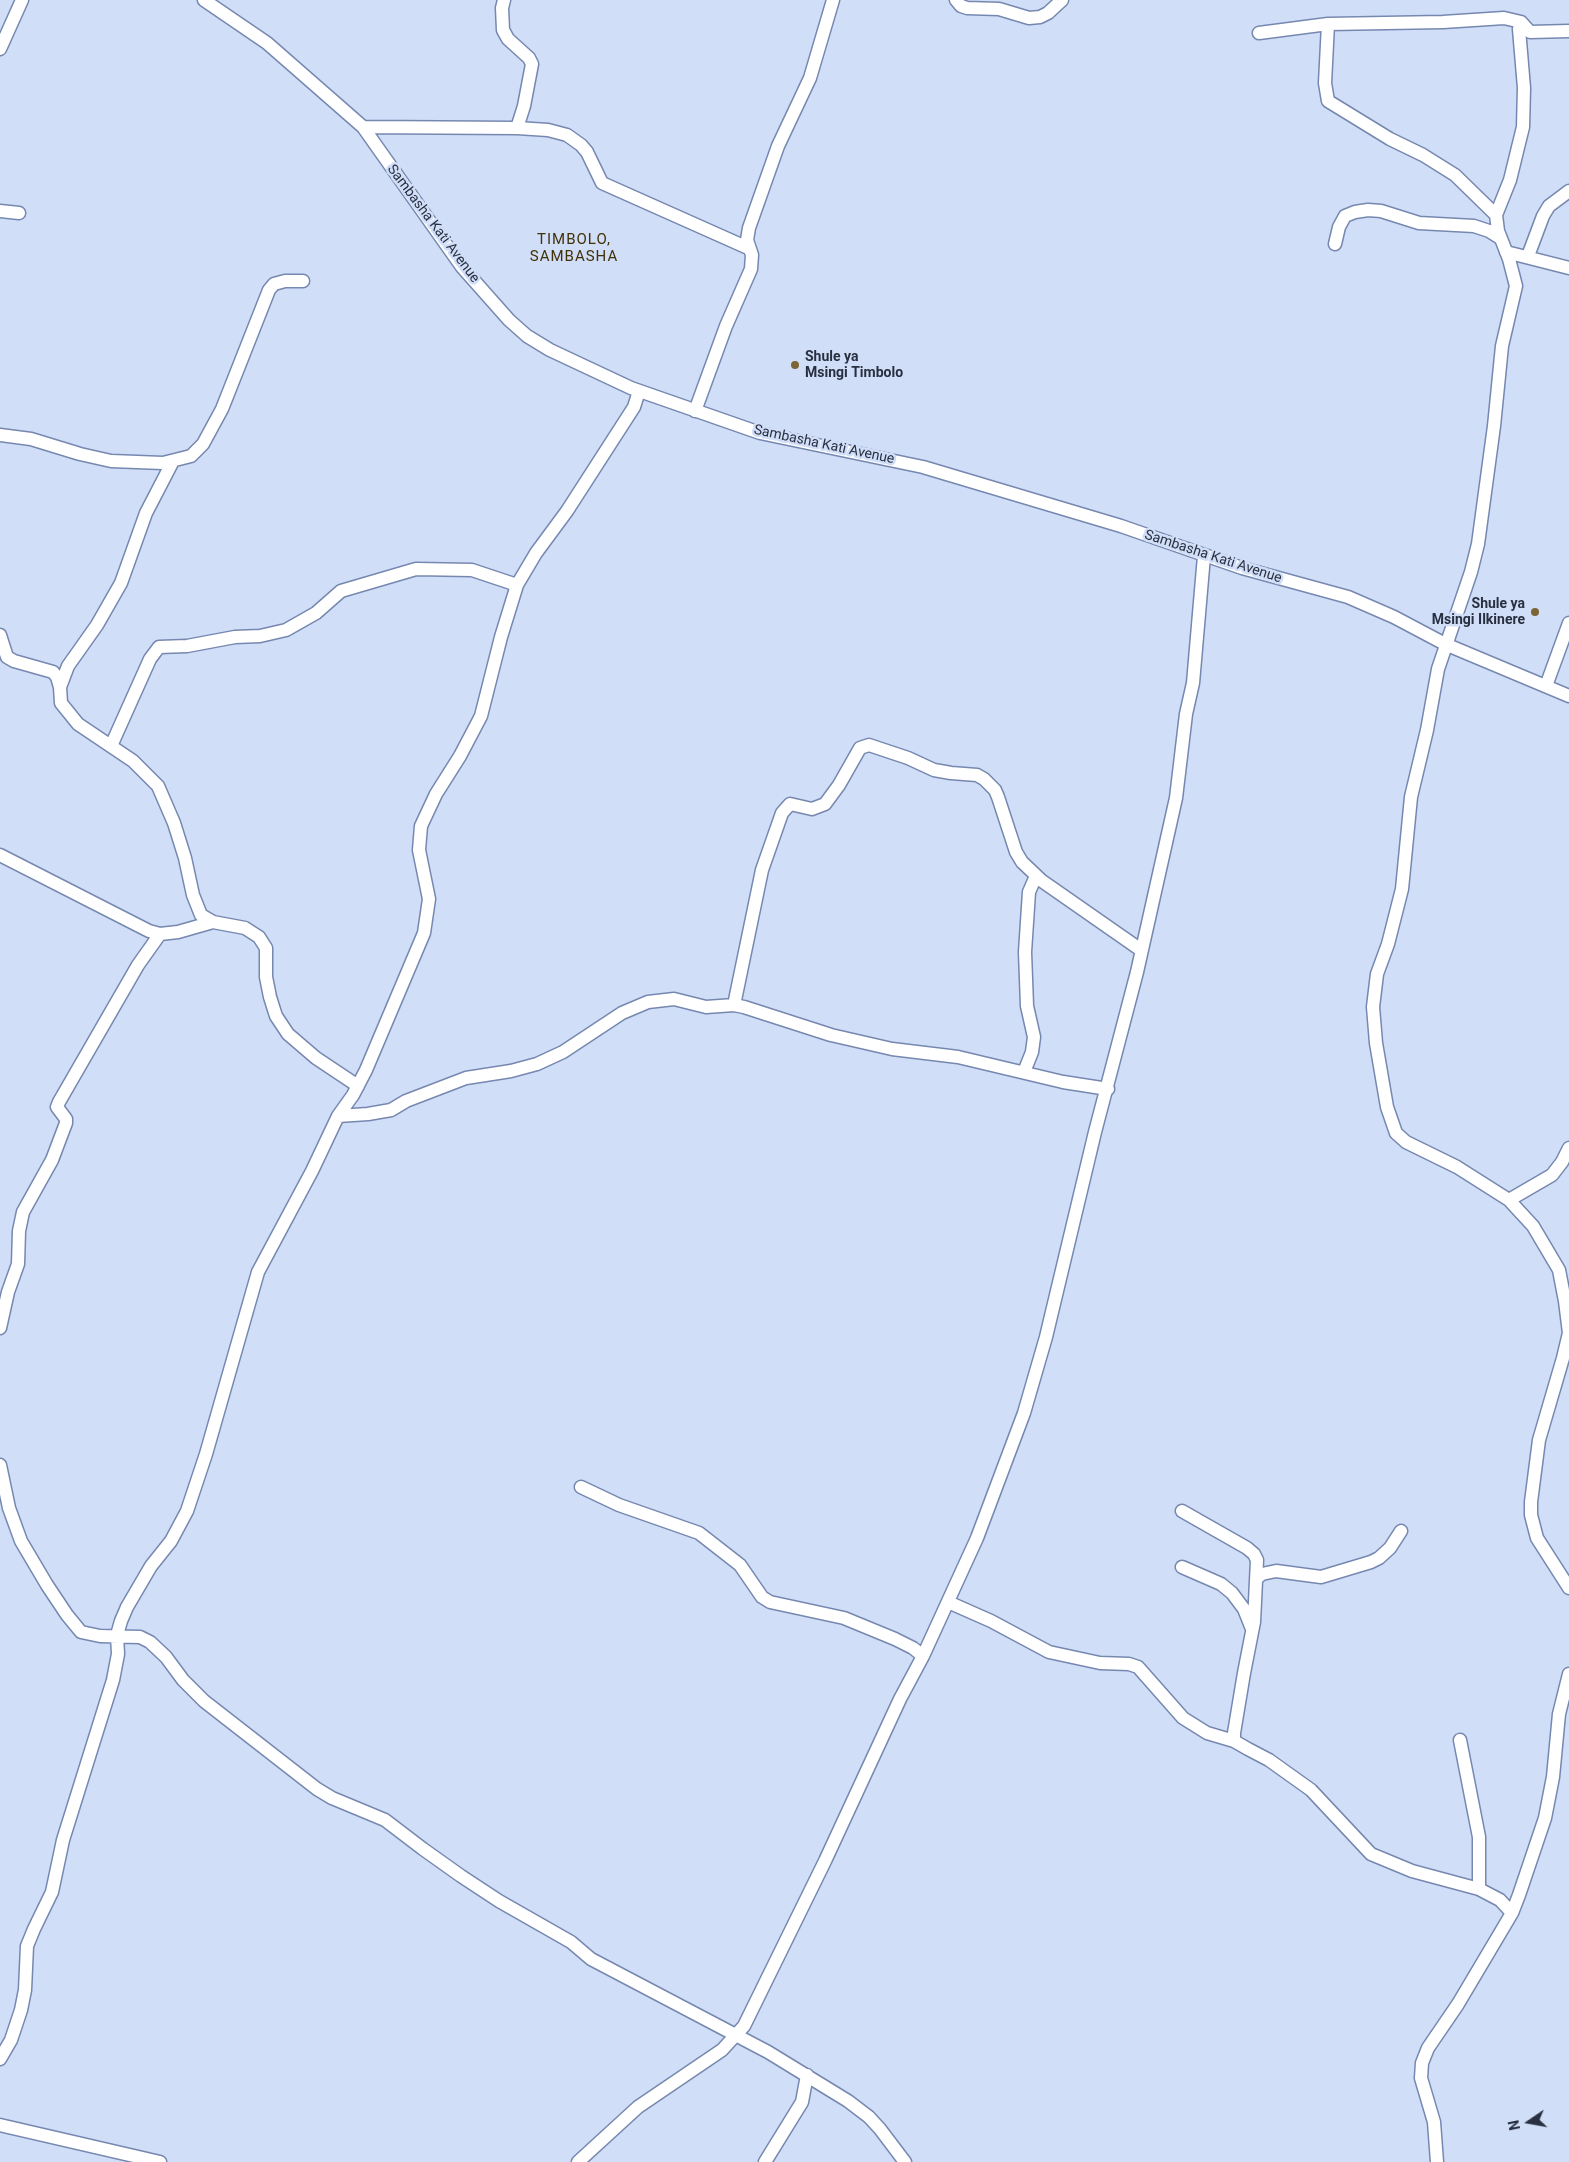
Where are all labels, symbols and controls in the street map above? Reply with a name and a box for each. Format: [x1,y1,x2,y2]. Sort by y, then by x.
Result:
street label: Sambasha Kati Avenue [383,162,483,286]
district label: TIMBOLO, SAMBASHA [529,231,619,266]
place label: Shule ya Msingi Timbolo [805,349,903,382]
marker: Shule ya Msingi Timbolo [789,359,801,371]
street label: Sambasha Kati Avenue [752,422,896,468]
street label: Sambasha Kati Avenue [1142,527,1284,587]
place label: Shule ya Msingi Ilkinere [1432,596,1525,628]
marker: Shule ya Msingi Ilkinere [1529,606,1541,618]
north arrow [1504,2097,1554,2147]
text: N [1505,2119,1523,2132]

